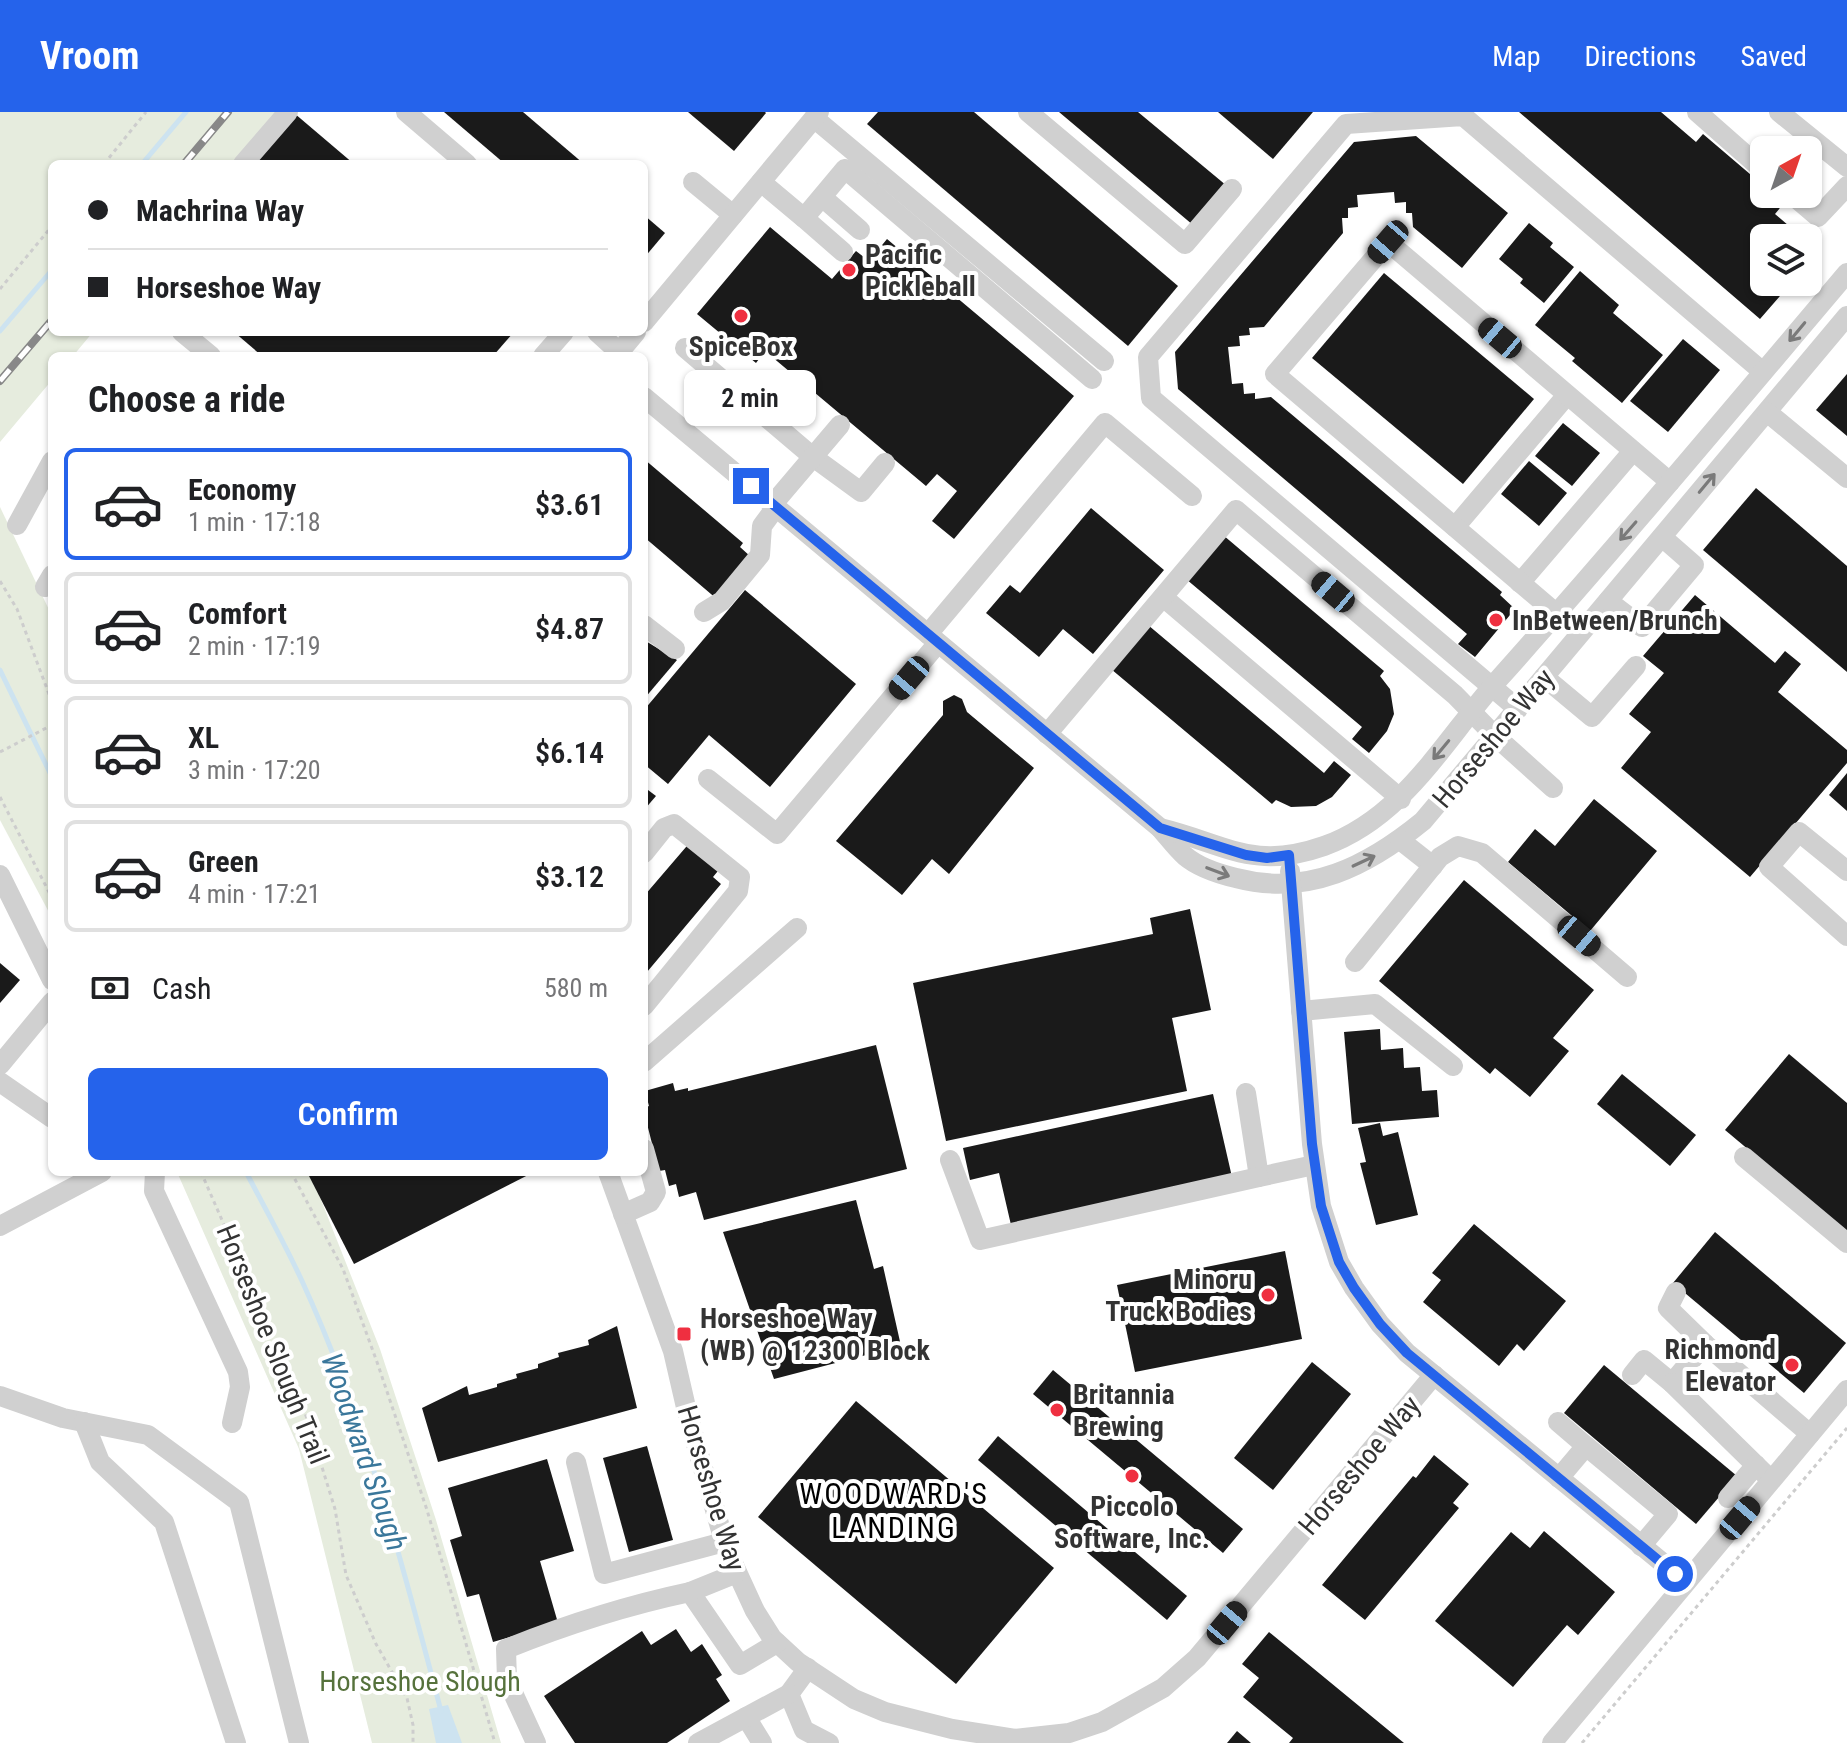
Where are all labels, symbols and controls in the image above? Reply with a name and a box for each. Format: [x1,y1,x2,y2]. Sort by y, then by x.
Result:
text: Vroom [40,34,139,78]
text: Map [1492,40,1541,73]
text: Directions [1585,40,1696,73]
text: Saved [1740,40,1807,73]
north arrow [1750,136,1822,208]
map controls [1750,136,1822,296]
text: Machrina Way [136,193,304,228]
car [1363,216,1413,268]
button: layers [1750,224,1822,296]
place label: Pacific Pickleball [865,238,976,303]
marker: Pacific Pickleball [840,261,858,279]
text: Horseshoe Way [136,270,321,305]
marker: SpiceBox [732,307,750,325]
car [1474,313,1526,363]
one-way arrow [1788,322,1806,342]
place label: SpiceBox [689,330,793,363]
callout: 2 min [685,370,817,426]
text: Choose a ride [88,379,285,421]
text: 2 min [721,383,779,413]
icon: car [92,468,164,540]
route end [733,468,769,504]
text: Economy [188,472,296,507]
one-way arrow [1698,473,1716,494]
text: $3.61 [535,487,604,522]
text: 1 min · 17:18 [188,507,321,537]
one-way arrow [1619,520,1637,540]
car [1307,567,1359,617]
icon: car [92,592,164,664]
text: Comfort [188,596,287,631]
place label: InBetween/Brunch [1512,604,1718,637]
text: $4.87 [535,611,604,646]
marker: InBetween/Brunch [1487,611,1505,629]
text: 2 min · 17:19 [188,631,321,661]
car [884,652,934,704]
street label: Horseshoe Way [1426,662,1561,815]
icon: car [92,716,164,788]
text: XL [188,720,219,755]
text: $6.14 [535,735,604,770]
one-way arrow [1433,739,1451,760]
text: 3 min · 17:20 [188,755,321,785]
icon: car [92,840,164,912]
text: Green [188,844,259,879]
one-way arrow [1352,853,1376,868]
text: $3.12 [535,859,604,894]
one-way arrow [1205,866,1230,880]
text: 4 min · 17:21 [188,879,321,909]
car [1553,911,1605,961]
icon: cash [88,966,132,1010]
text: Cash [152,971,212,1006]
text: 580 m [544,973,608,1003]
button: Confirm [88,1068,608,1160]
street label: Horseshoe Slough Trail [209,1220,336,1469]
place label: Minoru Truck Bodies [1105,1263,1252,1328]
marker: Minoru Truck Bodies [1259,1286,1277,1304]
place label: Horseshoe Way (WB) @ 12300 Block [700,1302,930,1367]
marker: Horseshoe Way (WB) @ 12300 Block [675,1325,693,1343]
place label: Richmond Elevator [1664,1333,1776,1398]
water label: Woodward Slough [314,1348,415,1555]
marker: Richmond Elevator [1783,1356,1801,1374]
place label: Britannia Brewing [1073,1378,1175,1443]
street label: Horseshoe Way [1292,1389,1427,1542]
street label: Horseshoe Way [671,1401,752,1575]
marker: Britannia Brewing [1048,1401,1066,1419]
marker: Piccolo Software, Inc. [1123,1467,1141,1485]
district label: WOODWARD'S LANDING [799,1476,989,1545]
place label: Piccolo Software, Inc. [1054,1490,1210,1555]
car [1715,1492,1765,1544]
route start [1657,1556,1693,1592]
car [1202,1597,1252,1649]
park label: Horseshoe Slough [319,1665,521,1698]

